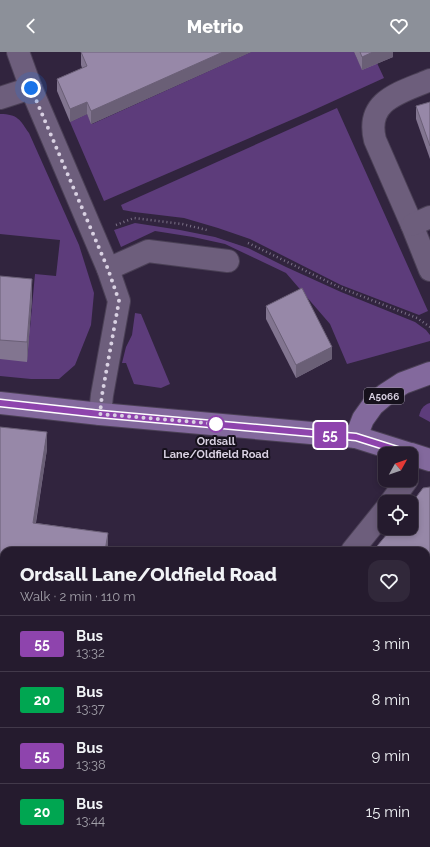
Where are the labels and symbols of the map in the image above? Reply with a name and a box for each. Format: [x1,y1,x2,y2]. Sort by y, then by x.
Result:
your location [21,78,41,98]
road number: A5066 [364,388,404,404]
marker: Ordsall Lane/Oldfield Road [207,415,225,433]
line badge: 55 [312,422,348,448]
place label: Ordsall Lane/Oldfield Road [163,435,269,461]
north arrow [378,447,418,487]

